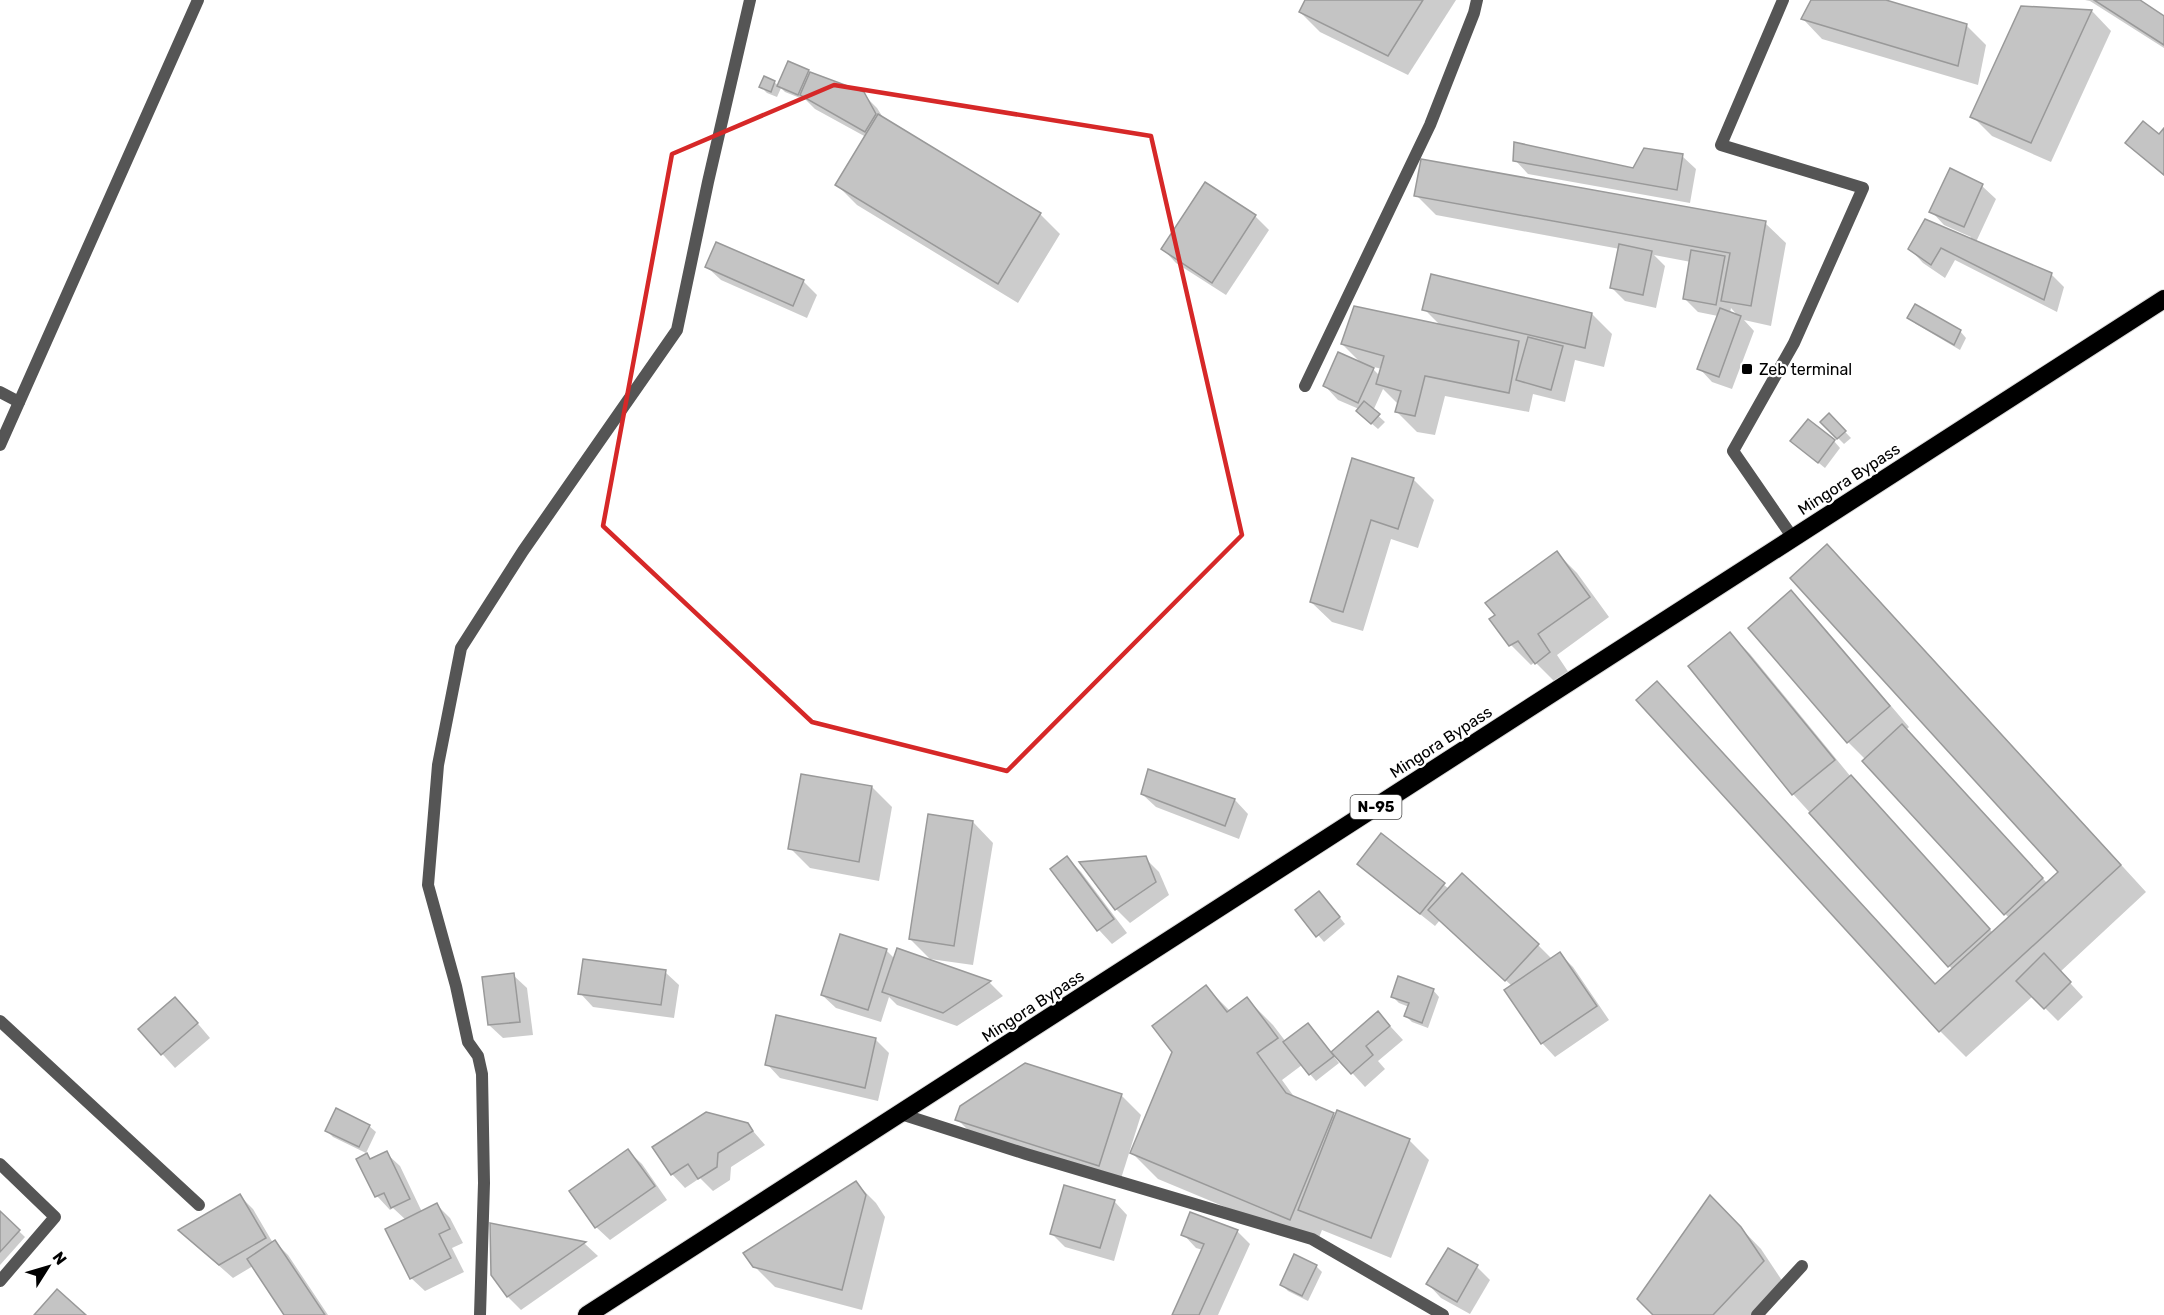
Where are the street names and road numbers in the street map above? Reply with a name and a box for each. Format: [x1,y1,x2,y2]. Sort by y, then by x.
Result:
street label: Mingora Bypass [1794,439,1904,519]
street label: Mingora Bypass [1386,702,1496,782]
road number: N-95 [1350,795,1402,819]
street label: Mingora Bypass [978,966,1088,1046]

